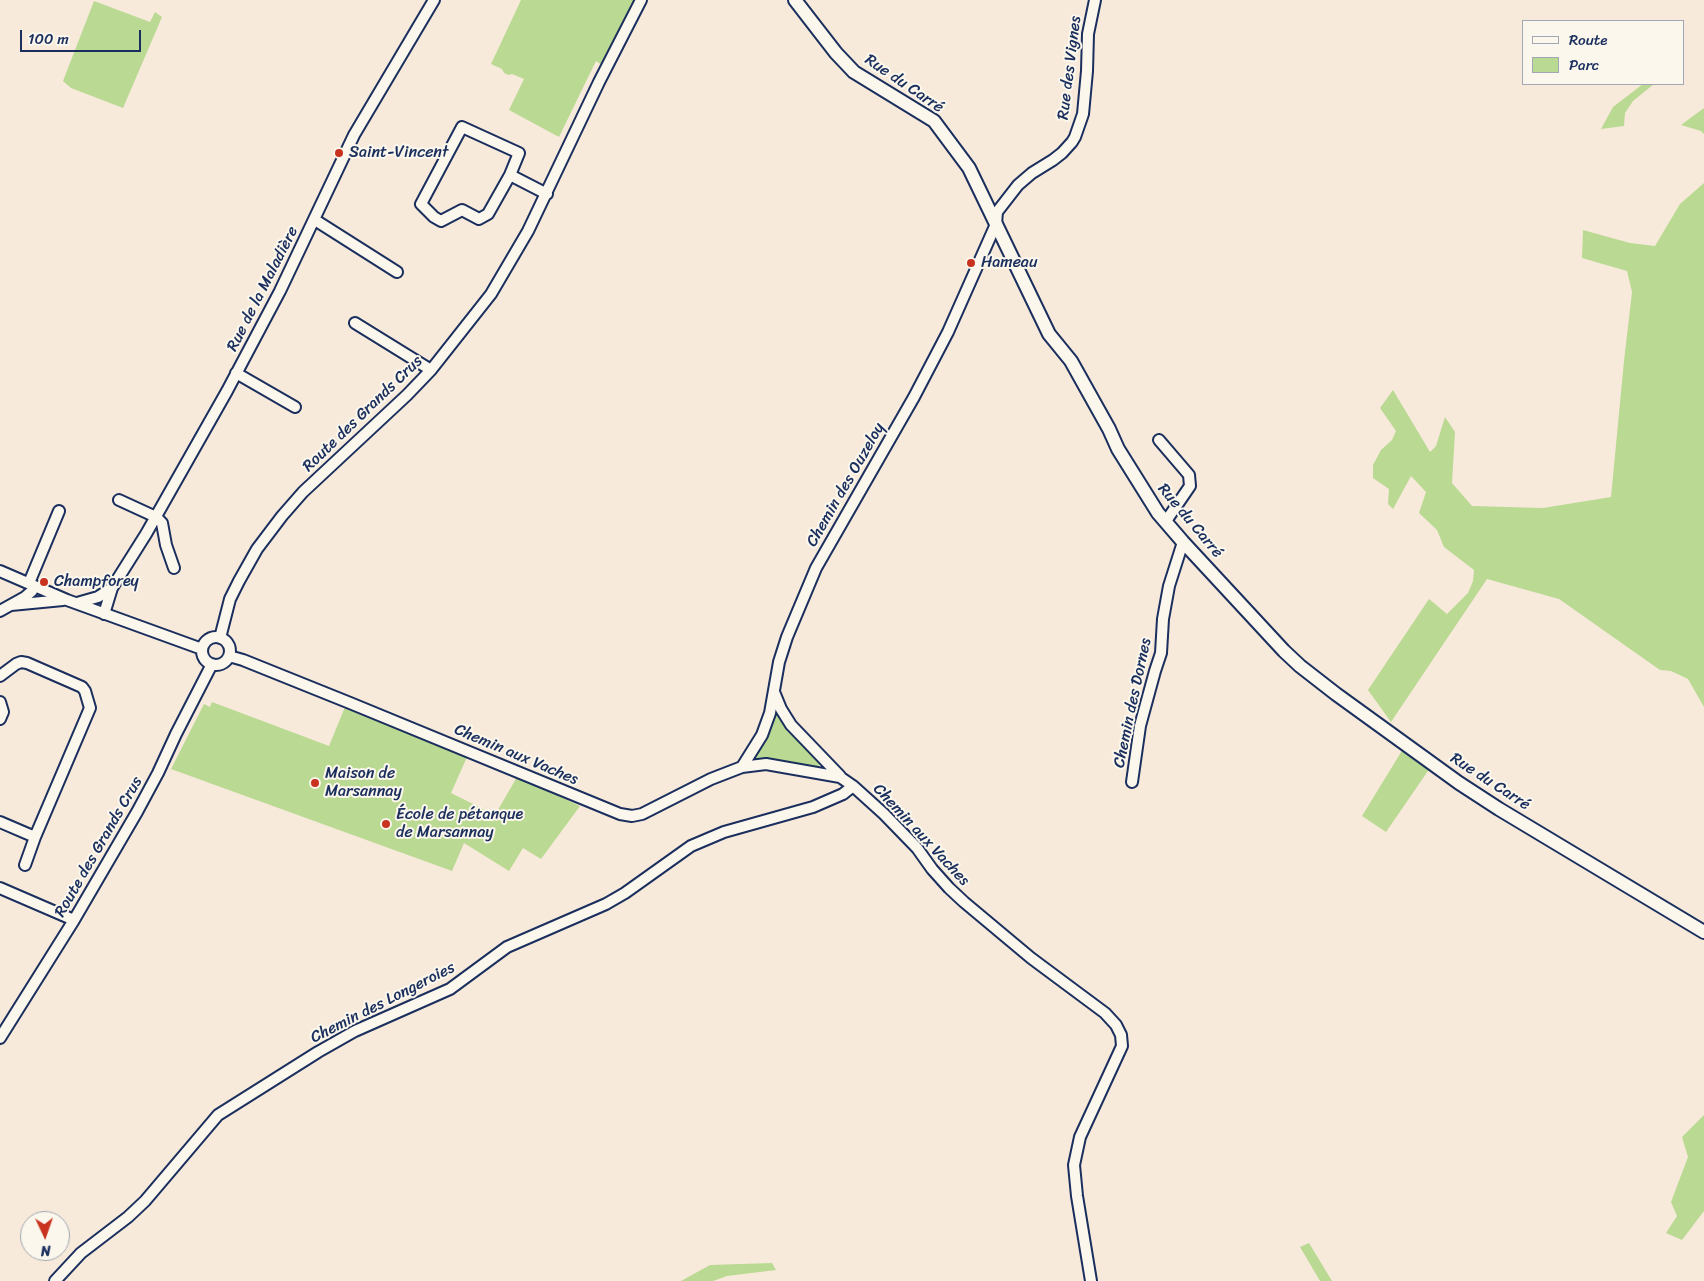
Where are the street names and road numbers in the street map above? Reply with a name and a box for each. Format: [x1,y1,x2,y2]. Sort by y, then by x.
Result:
street label: Rue des Vignes [1054,15,1086,121]
street label: Rue du Carré [861,51,947,117]
street label: Rue de la Maladière [223,223,303,355]
street label: Route des Grands Crus [299,352,427,476]
street label: Chemin des Ouzeloy [803,420,889,550]
street label: Rue du Carré [1153,480,1227,562]
street label: Chemin des Dornes [1110,636,1156,770]
street label: Chemin aux Vaches [451,720,581,790]
street label: Rue du Carré [1447,749,1533,815]
street label: Route des Grands Crus [51,773,147,921]
street label: Chemin aux Vaches [869,780,973,890]
street label: Chemin des Longeroies [308,958,458,1048]

